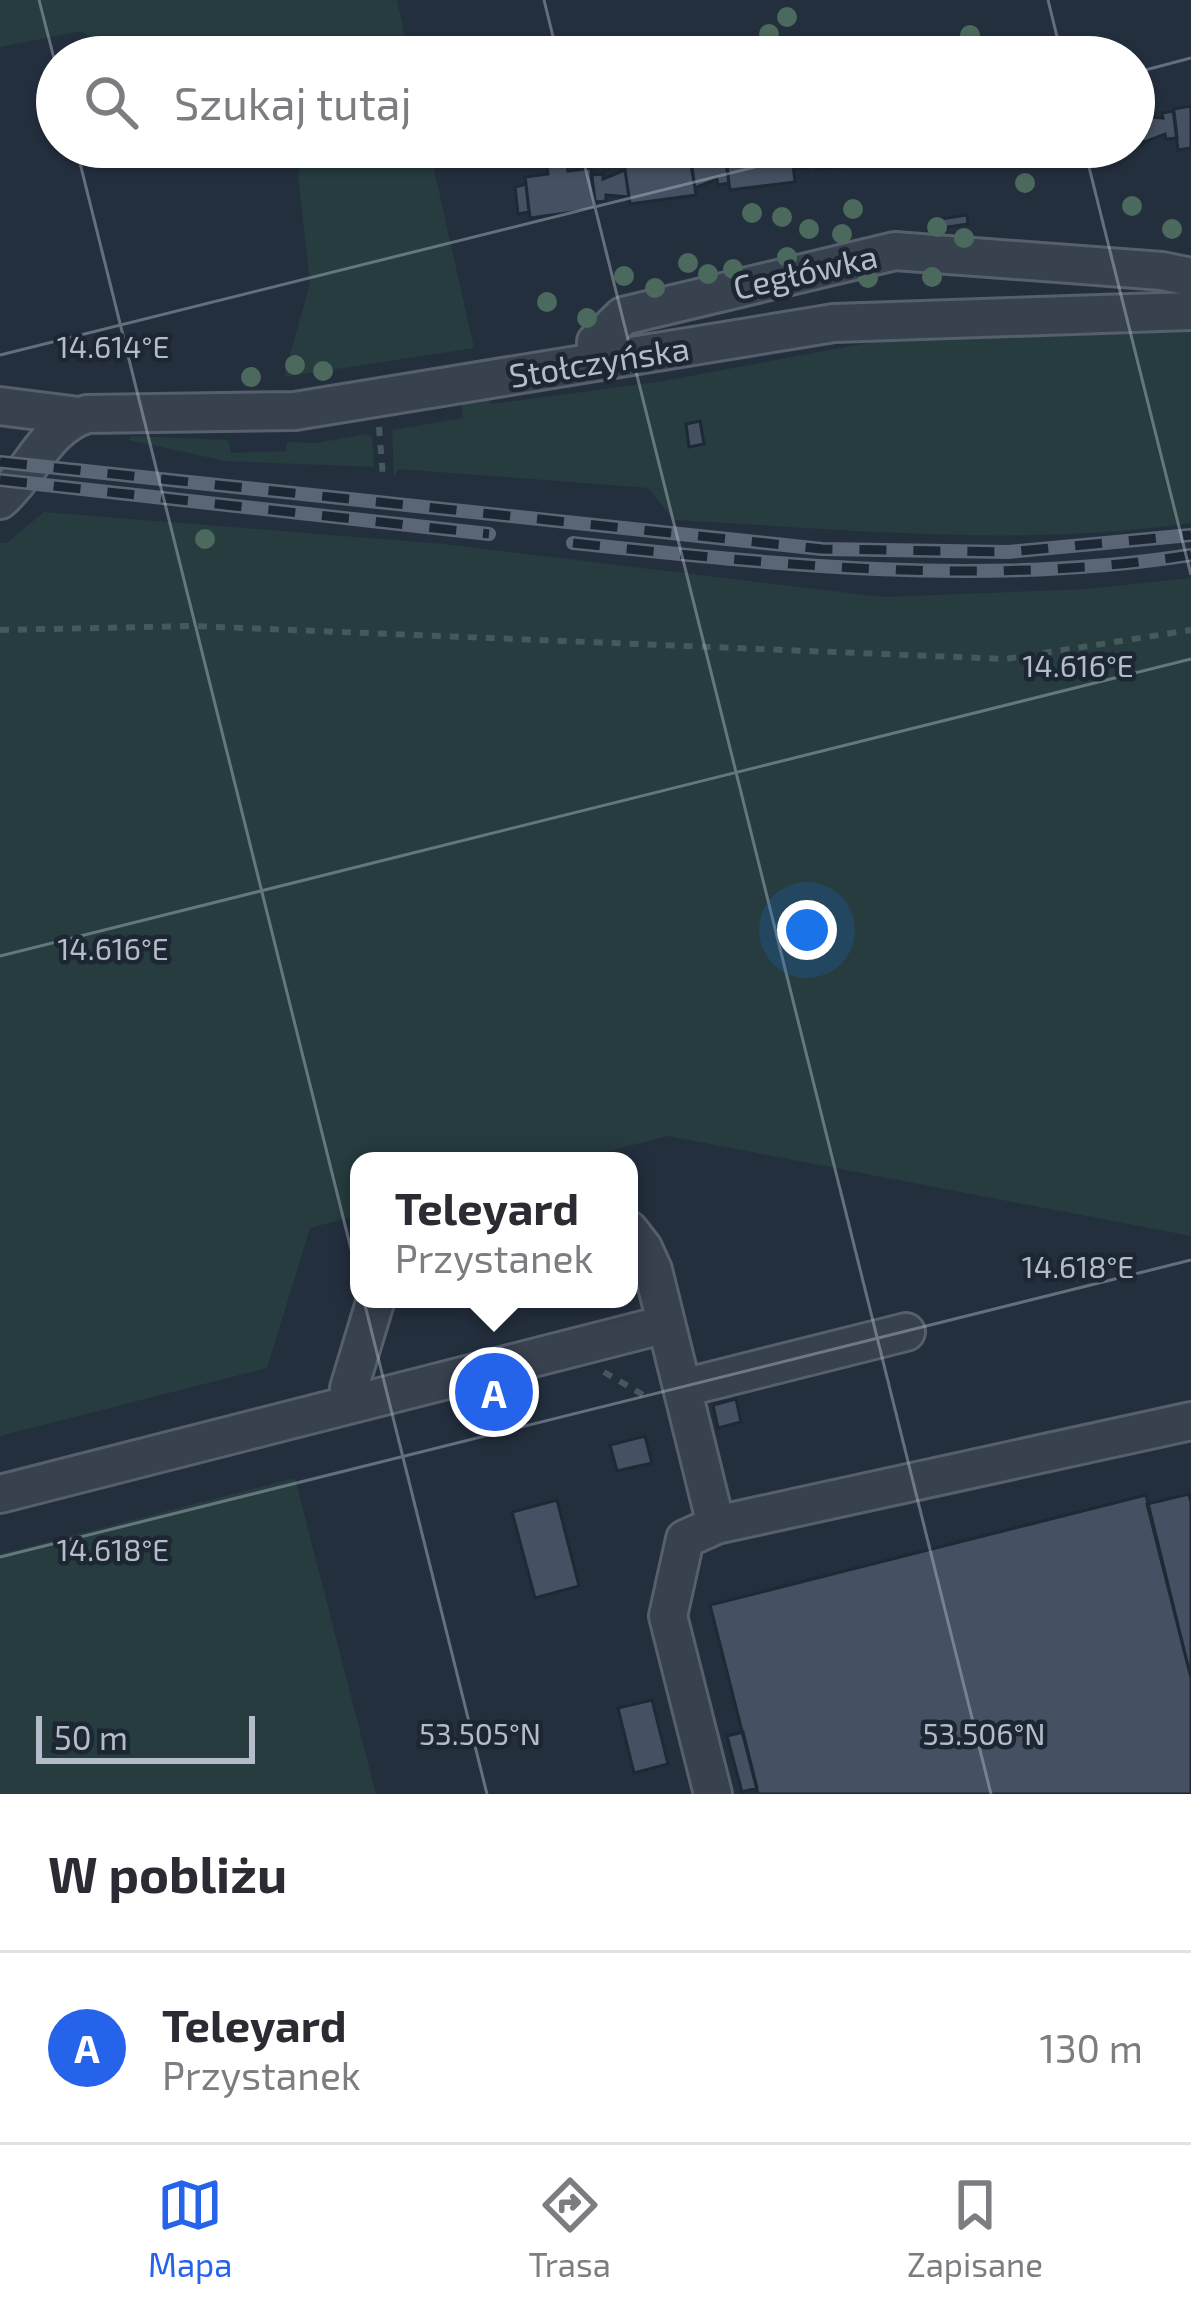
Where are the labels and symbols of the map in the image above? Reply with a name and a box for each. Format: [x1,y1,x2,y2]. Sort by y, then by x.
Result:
street label: Cegłówka [729,235,881,307]
street label: Stołczyńska [506,327,692,395]
text: 14.614°E [57,328,169,364]
text: 14.616°E [1022,647,1134,683]
your location [777,900,837,960]
text: 14.616°E [57,930,169,966]
text: 14.618°E [1022,1248,1134,1284]
pin: A [455,1347,533,1437]
text: 14.618°E [57,1531,169,1567]
scale bar [36,1710,255,1763]
text: 53.505°N [419,1715,541,1751]
text: 53.506°N [923,1715,1046,1751]

